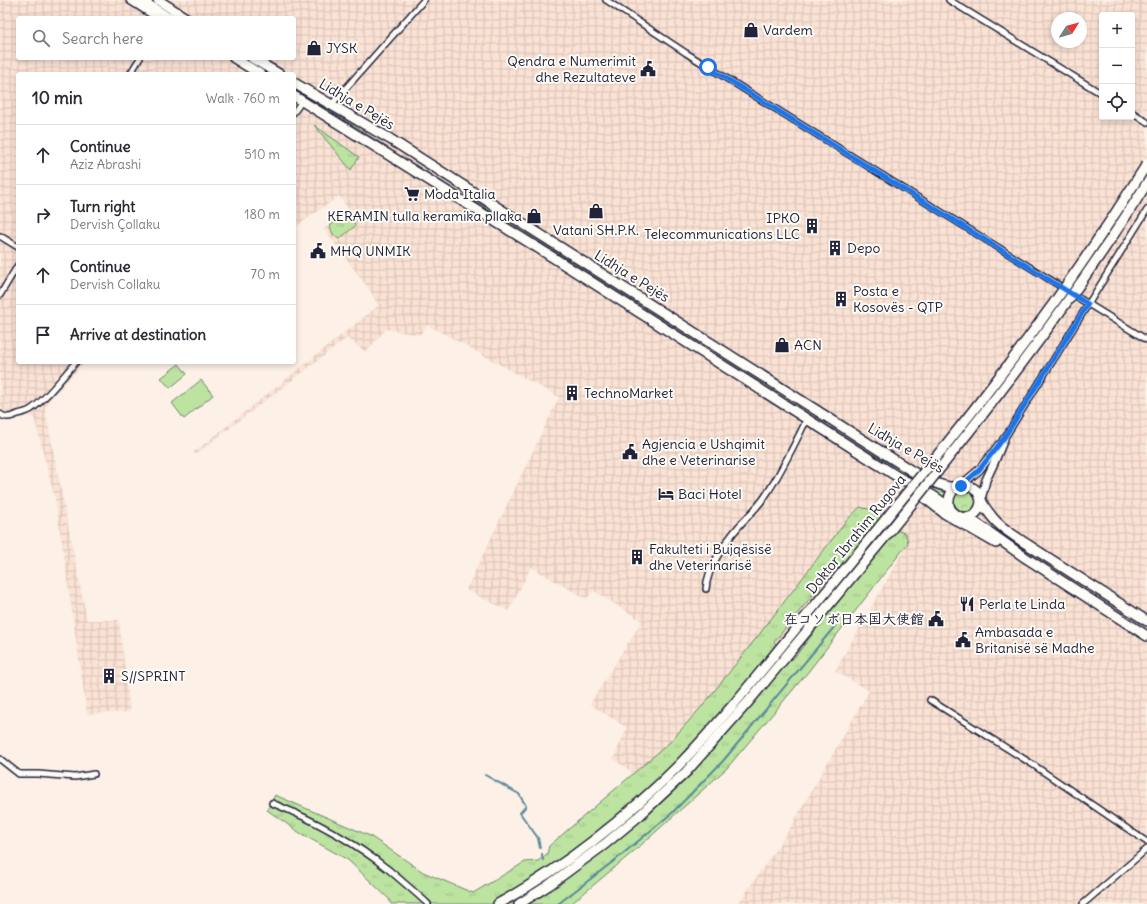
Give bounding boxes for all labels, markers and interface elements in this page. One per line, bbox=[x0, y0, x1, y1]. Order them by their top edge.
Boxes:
north arrow bbox=[1051, 12, 1087, 48]
map controls bbox=[1099, 12, 1135, 120]
button: + bbox=[1099, 12, 1135, 48]
search box bbox=[16, 16, 296, 60]
shop icon: Vardem bbox=[742, 21, 760, 39]
place label: Vardem bbox=[763, 21, 813, 39]
icon: search bbox=[30, 27, 52, 49]
text: Search here bbox=[62, 29, 143, 48]
shop icon: JYSK bbox=[305, 39, 323, 57]
place label: JYSK bbox=[326, 39, 358, 57]
button: − bbox=[1099, 48, 1135, 84]
place label: Qendra e Numerimit dhe Rezultateve bbox=[507, 52, 636, 86]
route start bbox=[699, 58, 717, 76]
public building icon: Qendra e Numerimit dhe Rezultateve bbox=[639, 60, 657, 78]
street label: Lidhja e Pejës bbox=[316, 74, 398, 134]
button: locate bbox=[1099, 84, 1135, 120]
text: 10 min bbox=[32, 87, 83, 109]
text: Walk · 760 m bbox=[206, 90, 280, 107]
text: Continue bbox=[70, 137, 131, 156]
icon: ahead bbox=[32, 144, 54, 166]
text: 510 m bbox=[244, 146, 280, 163]
text: Aziz Abrashi bbox=[70, 156, 141, 173]
supermarket icon: Moda Italia bbox=[403, 185, 421, 203]
place label: Moda Italia bbox=[424, 185, 495, 203]
text: Turn right bbox=[70, 197, 135, 216]
shop icon: Vatani SH.P.K. bbox=[587, 202, 605, 220]
icon: right bbox=[32, 204, 54, 226]
text: 180 m bbox=[244, 206, 280, 223]
place label: KERAMIN tulla keramika pllaka bbox=[327, 207, 522, 225]
shop icon: KERAMIN tulla keramika pllaka bbox=[525, 207, 543, 225]
place label: IPKO Telecommunications LLC bbox=[644, 209, 800, 243]
text: Dervish Çollaku bbox=[70, 216, 160, 233]
building icon: IPKO Telecommunications LLC bbox=[803, 217, 821, 235]
place label: Vatani SH.P.K. bbox=[553, 221, 639, 239]
building icon: Depo bbox=[826, 239, 844, 257]
place label: Depo bbox=[847, 239, 880, 257]
public building icon: MHQ UNMIK bbox=[309, 242, 327, 260]
place label: MHQ UNMIK bbox=[330, 242, 411, 260]
street label: Lidhja e Pejës bbox=[591, 246, 673, 306]
text: Continue bbox=[70, 257, 131, 276]
icon: ahead bbox=[32, 264, 54, 286]
text: 70 m bbox=[251, 266, 280, 283]
text: Dervish Collaku bbox=[70, 276, 160, 293]
place label: Posta e Kosovës - QTP bbox=[853, 282, 943, 316]
building icon: Posta e Kosovës - QTP bbox=[832, 290, 850, 308]
icon: arrive bbox=[32, 324, 54, 346]
text: Arrive at destination bbox=[70, 325, 206, 344]
shop icon: ACN bbox=[773, 336, 791, 354]
place label: ACN bbox=[794, 336, 822, 354]
building icon: TechnoMarket bbox=[563, 384, 581, 402]
place label: TechnoMarket bbox=[584, 384, 673, 402]
street label: Lidhja e Pejës bbox=[865, 419, 947, 477]
place label: Agjencia e Ushqimit dhe e Veterinarise bbox=[642, 435, 765, 469]
public building icon: Agjencia e Ushqimit dhe e Veterinarise bbox=[621, 443, 639, 461]
street label: Doktor Ibrahim Rugova bbox=[802, 471, 910, 597]
route end bbox=[952, 477, 970, 495]
hotel icon: Baci Hotel bbox=[657, 485, 675, 503]
place label: Baci Hotel bbox=[678, 485, 742, 503]
place label: Fakulteti i Bujqësisë dhe Veterinarisë bbox=[649, 540, 772, 574]
building icon: Fakulteti i Bujqësisë dhe Veterinarisë bbox=[628, 548, 646, 566]
restaurant icon: Perla te Linda bbox=[958, 595, 976, 613]
place label: Perla te Linda bbox=[979, 595, 1065, 613]
place label: 在コソボ日本国大使館 bbox=[784, 610, 924, 628]
public building icon: 在コソボ日本国大使館 bbox=[927, 610, 945, 628]
place label: Ambasada e Britanisë së Madhe bbox=[975, 623, 1095, 657]
public building icon: Ambasada e Britanisë së Madhe bbox=[954, 631, 972, 649]
building icon: S//SPRINT bbox=[100, 667, 118, 685]
place label: S//SPRINT bbox=[121, 667, 186, 685]

